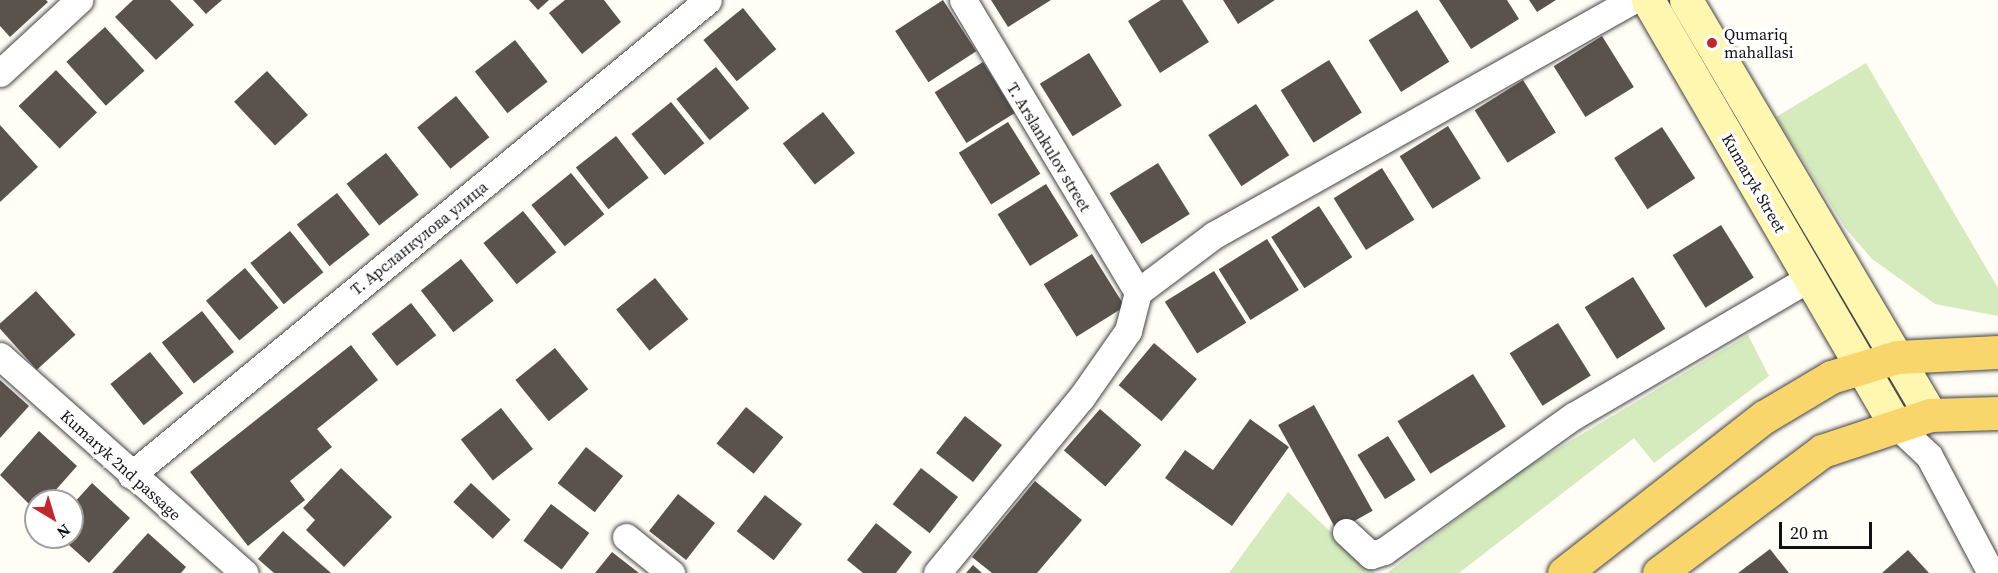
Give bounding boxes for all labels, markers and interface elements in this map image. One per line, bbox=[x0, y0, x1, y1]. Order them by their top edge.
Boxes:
place label: Qumariq mahallasi bbox=[1724, 24, 1794, 62]
marker: Qumariq mahallasi bbox=[1705, 36, 1719, 50]
street label: T. Arslankulov street bbox=[1003, 79, 1095, 215]
street label: Kumaryk Street bbox=[1718, 130, 1790, 236]
street label: Т. Арсланкулова улица bbox=[347, 177, 491, 299]
street label: Kumaryk 2nd passage bbox=[57, 406, 185, 524]
north arrow bbox=[24, 489, 84, 549]
scale bar bbox=[1782, 510, 1875, 548]
text: N bbox=[52, 519, 75, 544]
text: 20 m bbox=[1790, 520, 1828, 545]

